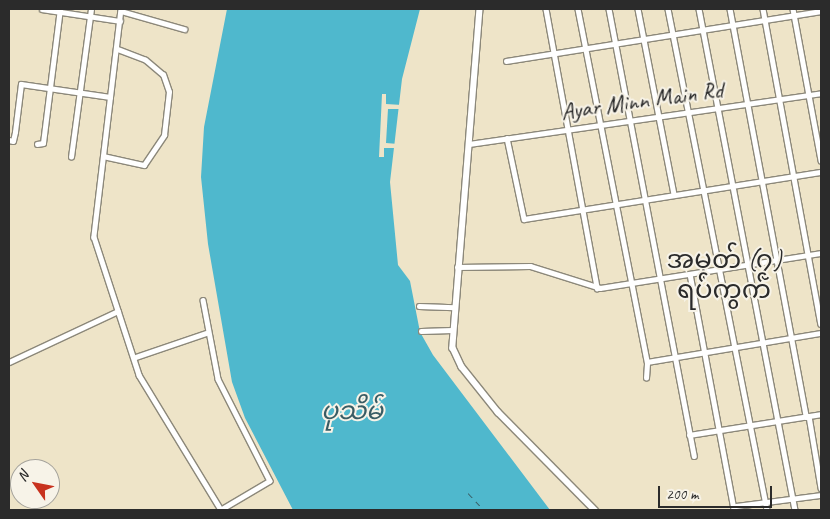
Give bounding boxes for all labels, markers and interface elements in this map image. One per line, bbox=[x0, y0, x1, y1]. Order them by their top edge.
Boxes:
street label: Ayar Minn Main Rd bbox=[558, 75, 726, 127]
district label: အမှတ် (၇) ရပ်ကွက် bbox=[667, 244, 781, 306]
water label: ပုသိမ် bbox=[321, 396, 383, 426]
north arrow bbox=[10, 459, 60, 509]
text: N bbox=[13, 468, 32, 484]
scale bar bbox=[660, 476, 774, 508]
text: 200 m bbox=[666, 485, 698, 504]

